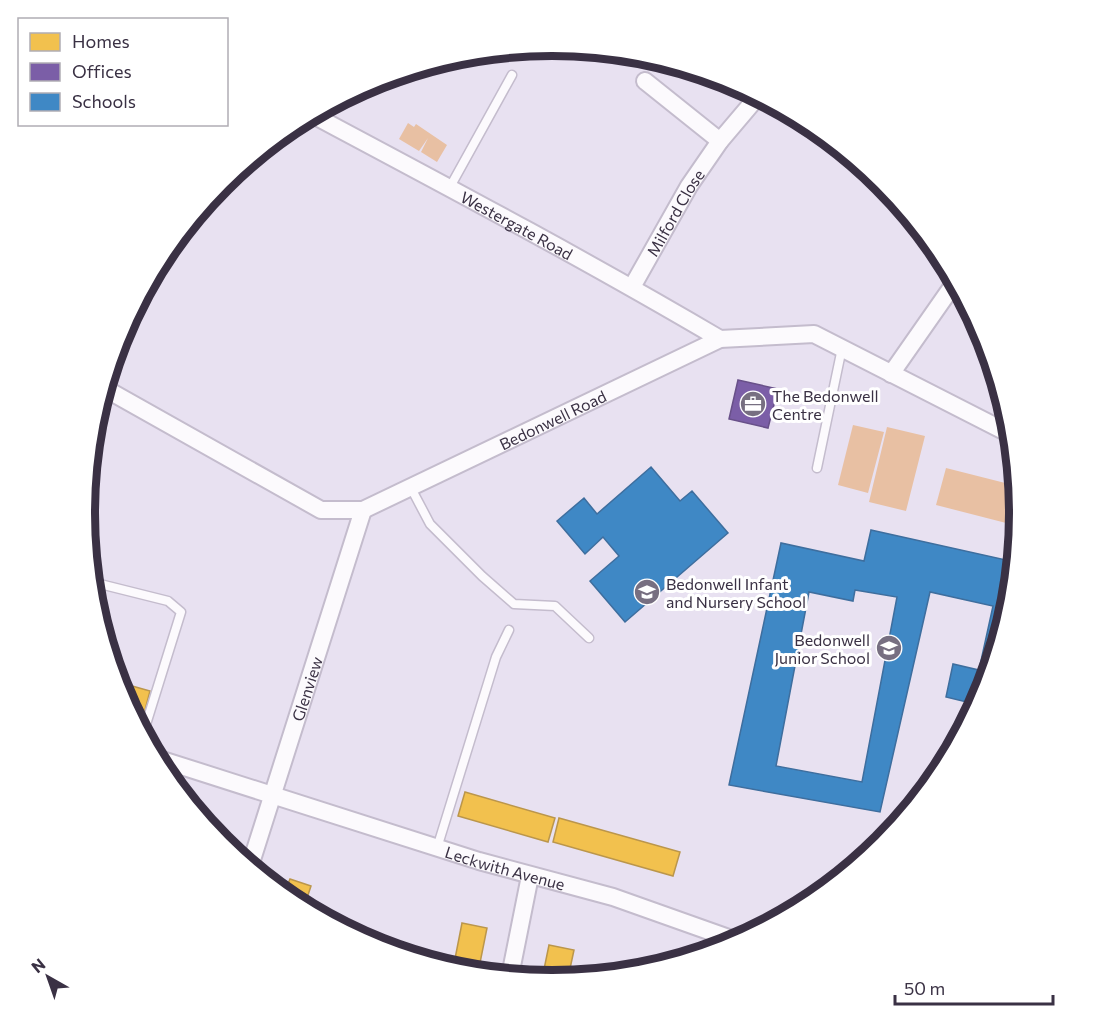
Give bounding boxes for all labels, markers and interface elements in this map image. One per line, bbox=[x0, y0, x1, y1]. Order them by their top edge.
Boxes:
legend bbox=[18, 18, 228, 126]
text: Homes bbox=[72, 30, 130, 52]
text: Offices bbox=[72, 60, 132, 82]
text: Schools bbox=[72, 90, 136, 112]
street label: Milford Close bbox=[642, 165, 708, 259]
street label: Westergate Road bbox=[458, 187, 576, 263]
street label: Bedonwell Road bbox=[496, 386, 609, 453]
place label: The Bedonwell Centre bbox=[772, 386, 879, 423]
office icon: The Bedonwell Centre bbox=[738, 389, 768, 419]
place label: Bedonwell Infant and Nursery School bbox=[666, 574, 806, 611]
school or university icon: Bedonwell Infant and Nursery School bbox=[632, 577, 662, 607]
place label: Bedonwell Junior School bbox=[774, 630, 870, 667]
school or university icon: Bedonwell Junior School bbox=[874, 633, 904, 663]
street label: Glenview bbox=[287, 654, 325, 723]
street label: Leckwith Avenue bbox=[443, 841, 567, 893]
north arrow bbox=[18, 947, 78, 1007]
text: N bbox=[27, 954, 49, 976]
scale bar bbox=[895, 968, 1052, 1006]
text: 50 m bbox=[904, 977, 945, 999]

